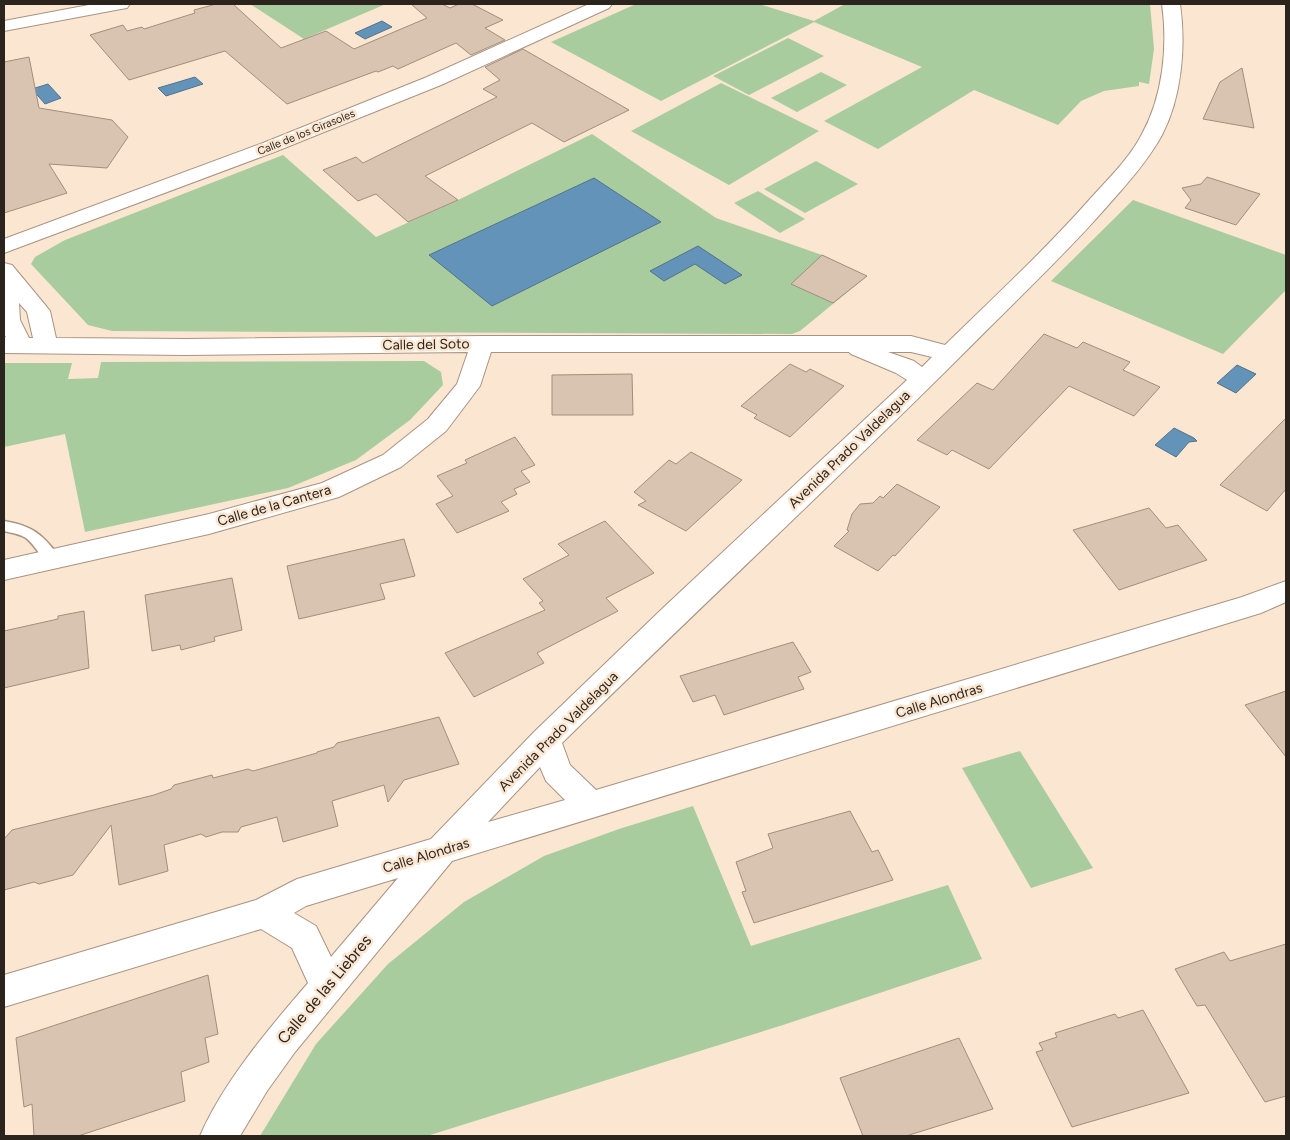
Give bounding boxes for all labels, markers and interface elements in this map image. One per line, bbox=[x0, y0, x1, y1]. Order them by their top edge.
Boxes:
street label: Calle de los Girasoles bbox=[255, 107, 357, 158]
street label: Calle del Soto bbox=[382, 335, 470, 354]
street label: Avenida Prado Valdelagua bbox=[785, 387, 914, 512]
street label: Calle de la Cantera bbox=[215, 481, 333, 530]
street label: Avenida Prado Valdelagua bbox=[495, 668, 622, 795]
street label: Calle Alondras bbox=[894, 679, 984, 722]
street label: Calle Alondras bbox=[381, 834, 471, 877]
street label: Calle de las Liebres bbox=[273, 931, 375, 1048]

